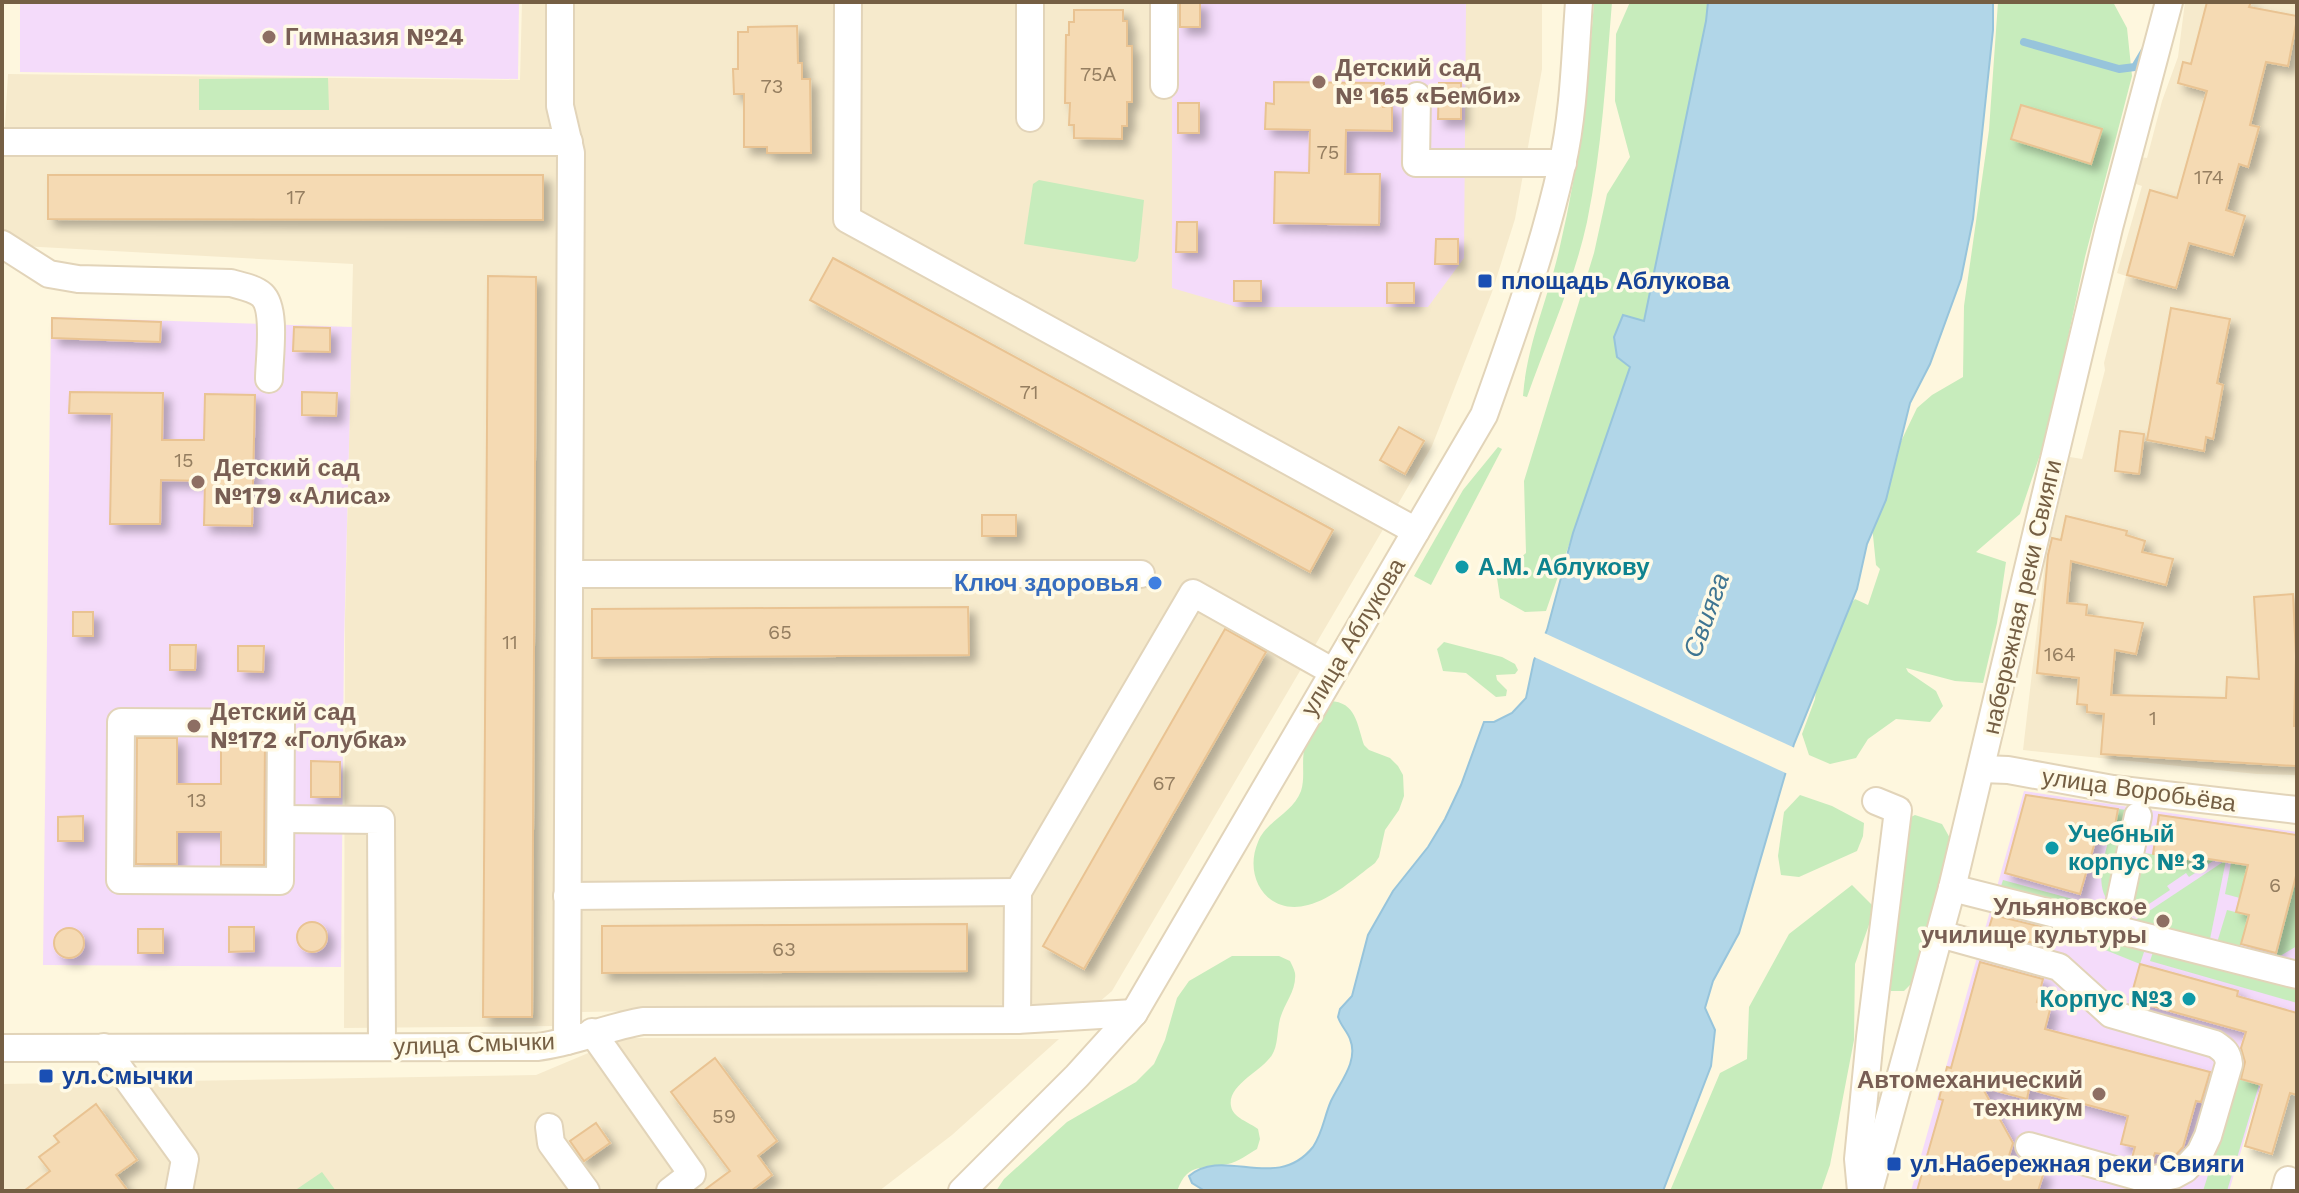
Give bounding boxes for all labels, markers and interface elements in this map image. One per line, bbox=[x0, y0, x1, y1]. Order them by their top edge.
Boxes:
place label: Гимназия №24 bbox=[285, 23, 464, 51]
marker: Гимназия №24 bbox=[260, 28, 278, 46]
place label: Детский сад № 165 «Бемби» bbox=[1335, 54, 1521, 110]
house number: 75А bbox=[1080, 62, 1117, 86]
marker: Детский сад № 165 «Бемби» bbox=[1310, 73, 1328, 91]
house number: 73 bbox=[761, 74, 783, 98]
house number: 75 bbox=[1317, 140, 1339, 164]
house number: 174 bbox=[2194, 165, 2224, 189]
house number: 17 bbox=[286, 185, 306, 209]
place label: площадь Аблукова bbox=[1501, 267, 1730, 295]
marker: площадь Аблукова bbox=[1476, 272, 1494, 290]
house number: 71 bbox=[1019, 380, 1039, 404]
house number: 15 bbox=[174, 448, 194, 472]
place label: Детский сад №179 «Алиса» bbox=[214, 454, 391, 510]
street label: набережная реки Свияги bbox=[1977, 457, 2067, 737]
marker: Детский сад №179 «Алиса» bbox=[189, 473, 207, 491]
street label: улица Аблукова bbox=[1295, 553, 1411, 721]
place label: А.М. Аблукову bbox=[1478, 553, 1650, 581]
marker: А.М. Аблукову bbox=[1453, 558, 1471, 576]
place label: Ключ здоровья bbox=[954, 569, 1139, 597]
water label: Свияга bbox=[1677, 569, 1735, 661]
marker: Ключ здоровья bbox=[1146, 574, 1164, 592]
house number: 65 bbox=[768, 620, 792, 644]
house number: 11 bbox=[502, 630, 518, 654]
house number: 164 bbox=[2044, 642, 2076, 666]
place label: Детский сад №172 «Голубка» bbox=[210, 698, 407, 754]
house number: 1 bbox=[2149, 706, 2157, 730]
marker: Детский сад №172 «Голубка» bbox=[185, 717, 203, 735]
street label: улица Воробьёва bbox=[2040, 763, 2238, 818]
house number: 67 bbox=[1152, 771, 1176, 795]
house number: 13 bbox=[187, 788, 207, 812]
place label: Учебный корпус № 3 bbox=[2068, 820, 2206, 876]
marker: Учебный корпус № 3 bbox=[2043, 839, 2061, 857]
house number: 6 bbox=[2269, 873, 2281, 897]
place label: Ульяновское училище культуры bbox=[1921, 893, 2147, 949]
marker: Ульяновское училище культуры bbox=[2154, 912, 2172, 930]
house number: 63 bbox=[772, 937, 796, 961]
place label: Корпус №3 bbox=[2039, 985, 2173, 1013]
marker: Корпус №3 bbox=[2180, 990, 2198, 1008]
street label: улица Смычки bbox=[393, 1027, 555, 1061]
place label: ул.Смычки bbox=[62, 1062, 194, 1090]
place label: Автомеханический техникум bbox=[1857, 1066, 2083, 1122]
marker: ул.Смычки bbox=[37, 1067, 55, 1085]
marker: Автомеханический техникум bbox=[2090, 1085, 2108, 1103]
house number: 59 bbox=[712, 1104, 736, 1128]
place label: ул.Набережная реки Свияги bbox=[1910, 1150, 2245, 1178]
marker: ул.Набережная реки Свияги bbox=[1885, 1155, 1903, 1173]

